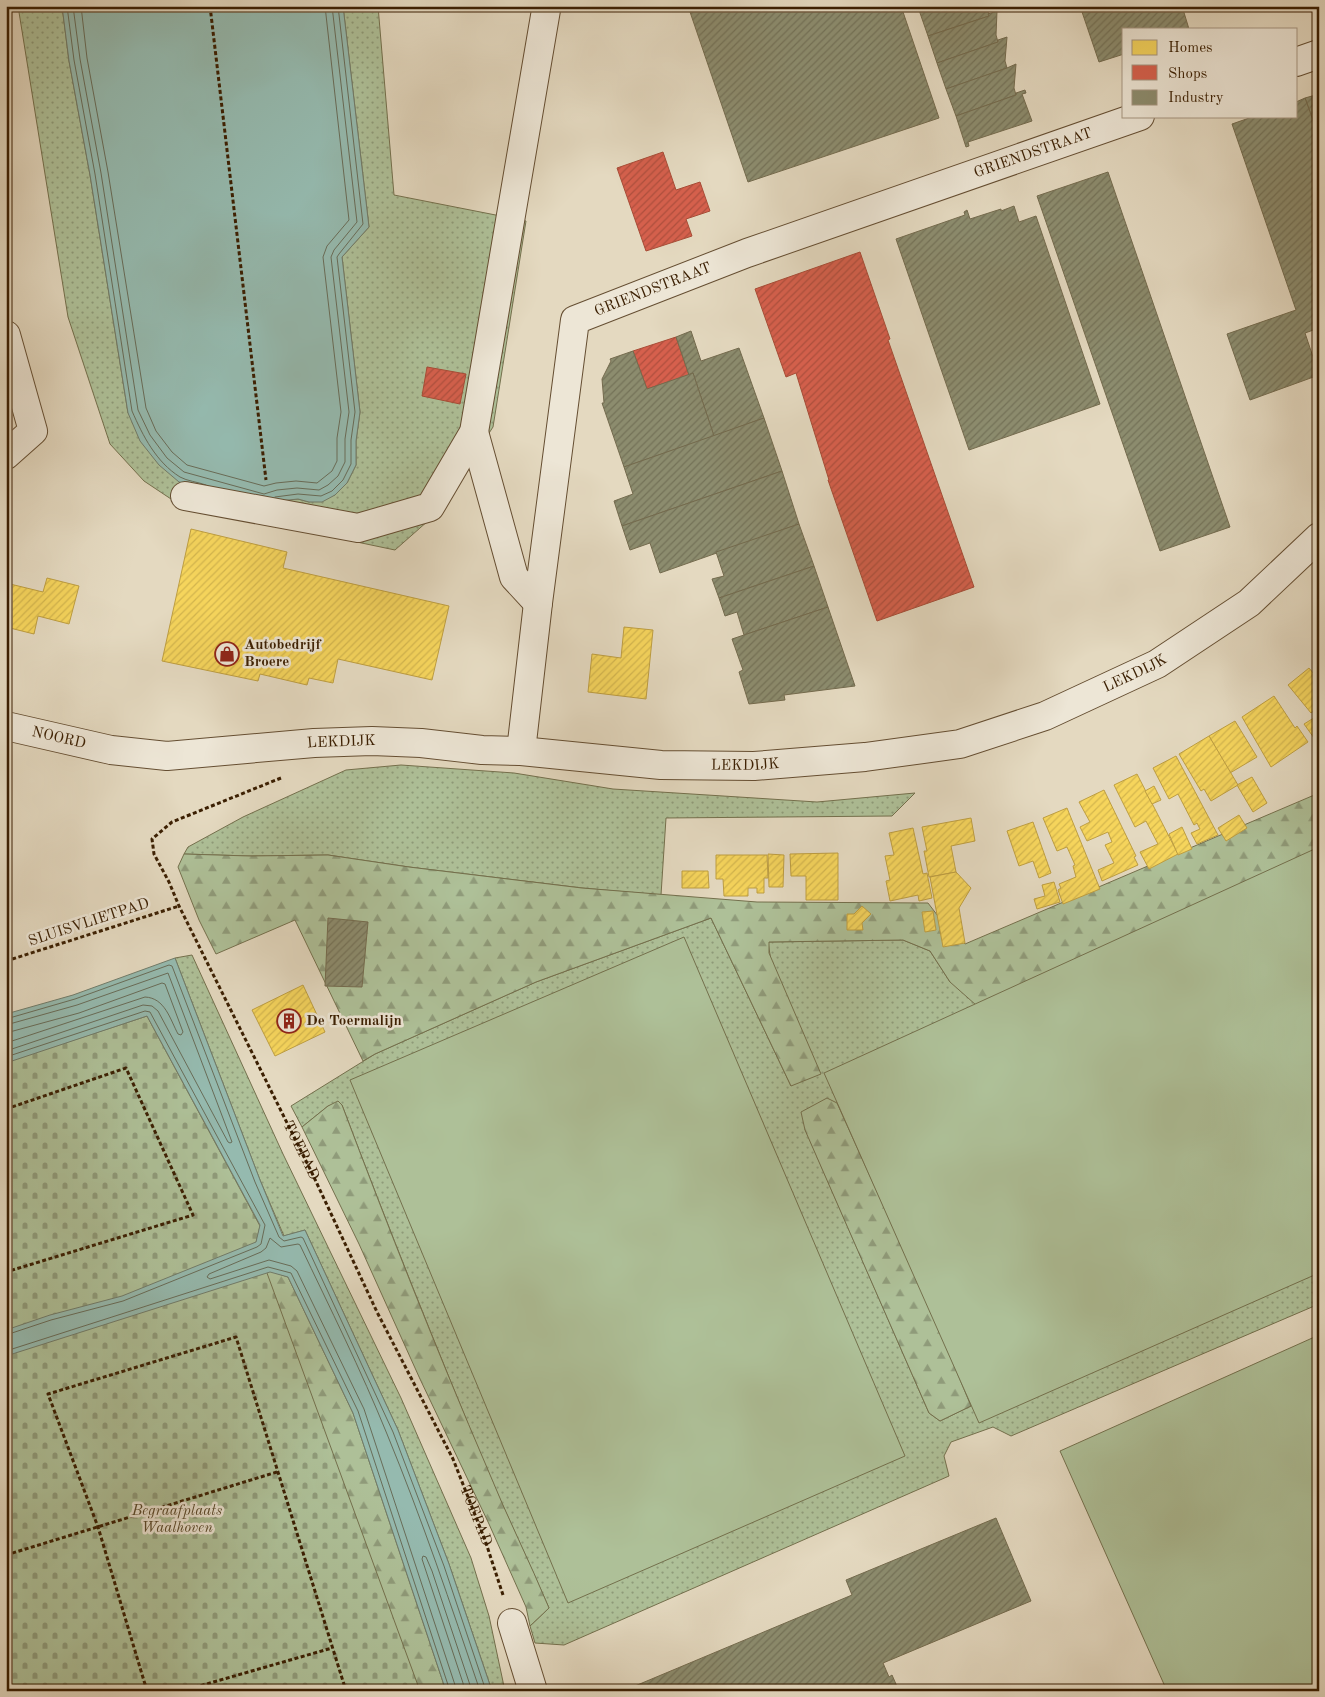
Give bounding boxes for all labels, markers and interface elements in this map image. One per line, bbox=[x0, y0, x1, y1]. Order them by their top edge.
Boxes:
legend bbox=[1122, 28, 1298, 118]
text: Homes bbox=[1168, 41, 1213, 56]
text: Shops bbox=[1168, 67, 1207, 82]
text: Industry bbox=[1168, 91, 1224, 106]
street label: GRIENDSTRAAT bbox=[972, 126, 1094, 181]
street label: GRIENDSTRAAT bbox=[592, 260, 714, 319]
place label: Autobedrijf Broere bbox=[244, 638, 322, 670]
shop icon: Autobedrijf Broere bbox=[214, 641, 240, 667]
street label: LEKDIJK bbox=[1101, 652, 1170, 695]
street label: NOORD bbox=[30, 725, 87, 751]
street label: LEKDIJK bbox=[306, 733, 376, 751]
street label: LEKDIJK bbox=[711, 756, 780, 774]
street label: SLUISVLIETPAD bbox=[27, 896, 151, 950]
building icon: De Toermalijn bbox=[276, 1008, 302, 1034]
place label: De Toermalijn bbox=[306, 1014, 402, 1029]
street label: TOEPAD bbox=[280, 1119, 322, 1182]
street label: TOEPAD bbox=[457, 1483, 494, 1548]
park label: Begraafplaats Waalhoven bbox=[131, 1504, 222, 1536]

